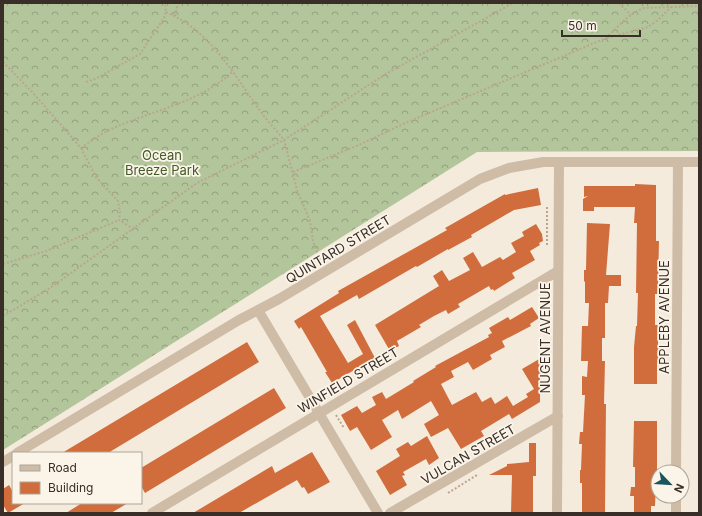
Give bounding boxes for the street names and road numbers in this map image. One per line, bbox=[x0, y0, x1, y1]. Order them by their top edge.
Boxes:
street label: QUINTARD STREET bbox=[283, 211, 393, 287]
street label: APPLEBY AVENUE bbox=[656, 260, 672, 374]
street label: NUGENT AVENUE bbox=[537, 283, 553, 393]
street label: WINFIELD STREET bbox=[295, 344, 401, 416]
street label: VULCAN STREET bbox=[418, 420, 518, 488]

